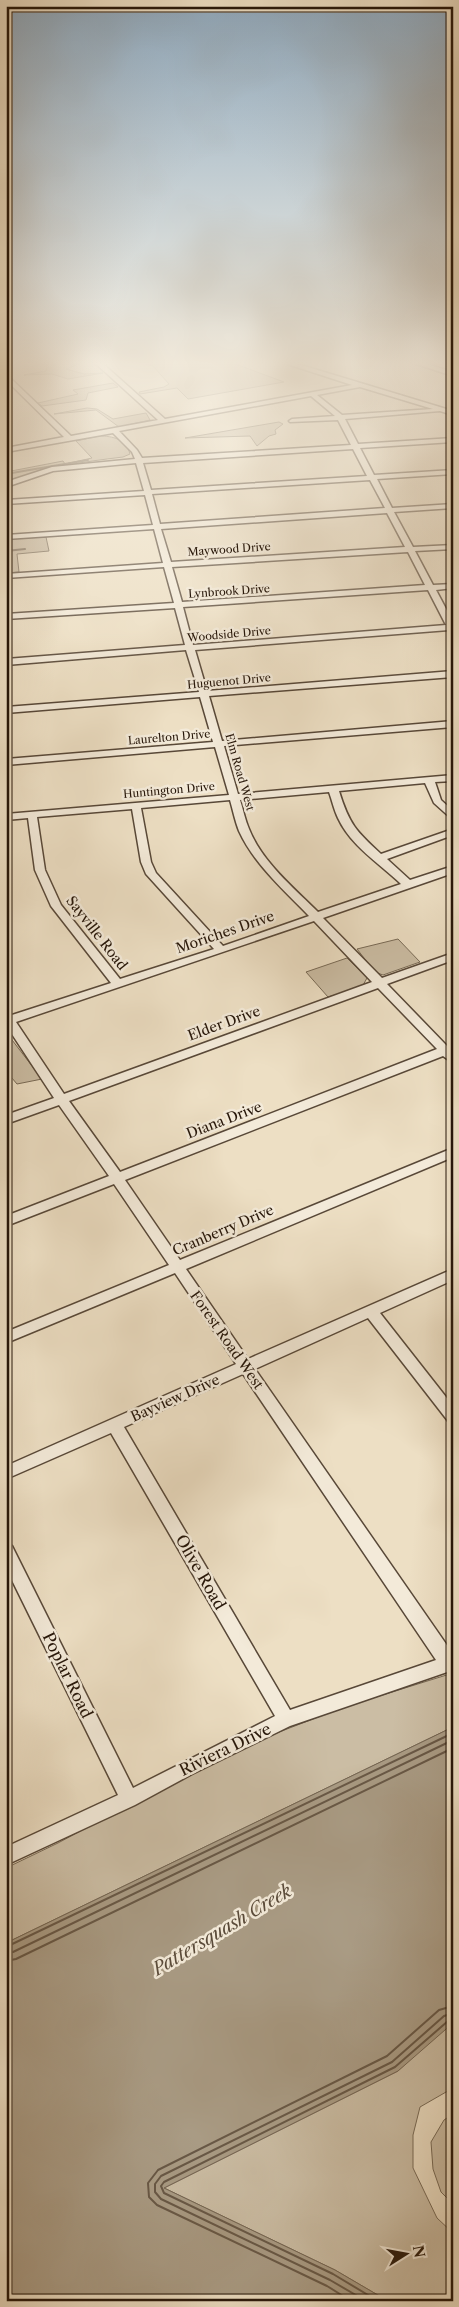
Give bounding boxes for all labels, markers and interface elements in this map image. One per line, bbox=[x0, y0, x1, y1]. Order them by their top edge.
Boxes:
street label: Maywood Drive bbox=[187, 539, 271, 559]
street label: Lynbrook Drive bbox=[188, 581, 270, 601]
street label: Woodside Drive bbox=[186, 623, 271, 645]
street label: Huguenot Drive bbox=[187, 670, 271, 692]
street label: Laurelton Drive bbox=[127, 726, 211, 748]
street label: Elm Road West bbox=[222, 732, 258, 812]
street label: Huntington Drive bbox=[123, 779, 215, 801]
street label: Sayville Road bbox=[62, 892, 132, 974]
street label: Moriches Drive bbox=[174, 907, 277, 957]
street label: Elder Drive bbox=[185, 1002, 263, 1044]
street label: Diana Drive bbox=[184, 1097, 264, 1143]
street label: Cranberry Drive bbox=[170, 1200, 277, 1259]
street label: Forest Road West bbox=[186, 1287, 268, 1393]
street label: Bayview Drive bbox=[128, 1370, 222, 1426]
street label: Olive Road bbox=[171, 1531, 231, 1613]
street label: Poplar Road bbox=[39, 1629, 98, 1722]
street label: Riviera Drive bbox=[176, 1718, 274, 1780]
water label: Pattersquash Creek bbox=[147, 1879, 296, 1981]
north arrow bbox=[382, 2230, 432, 2280]
text: N bbox=[409, 2244, 429, 2259]

